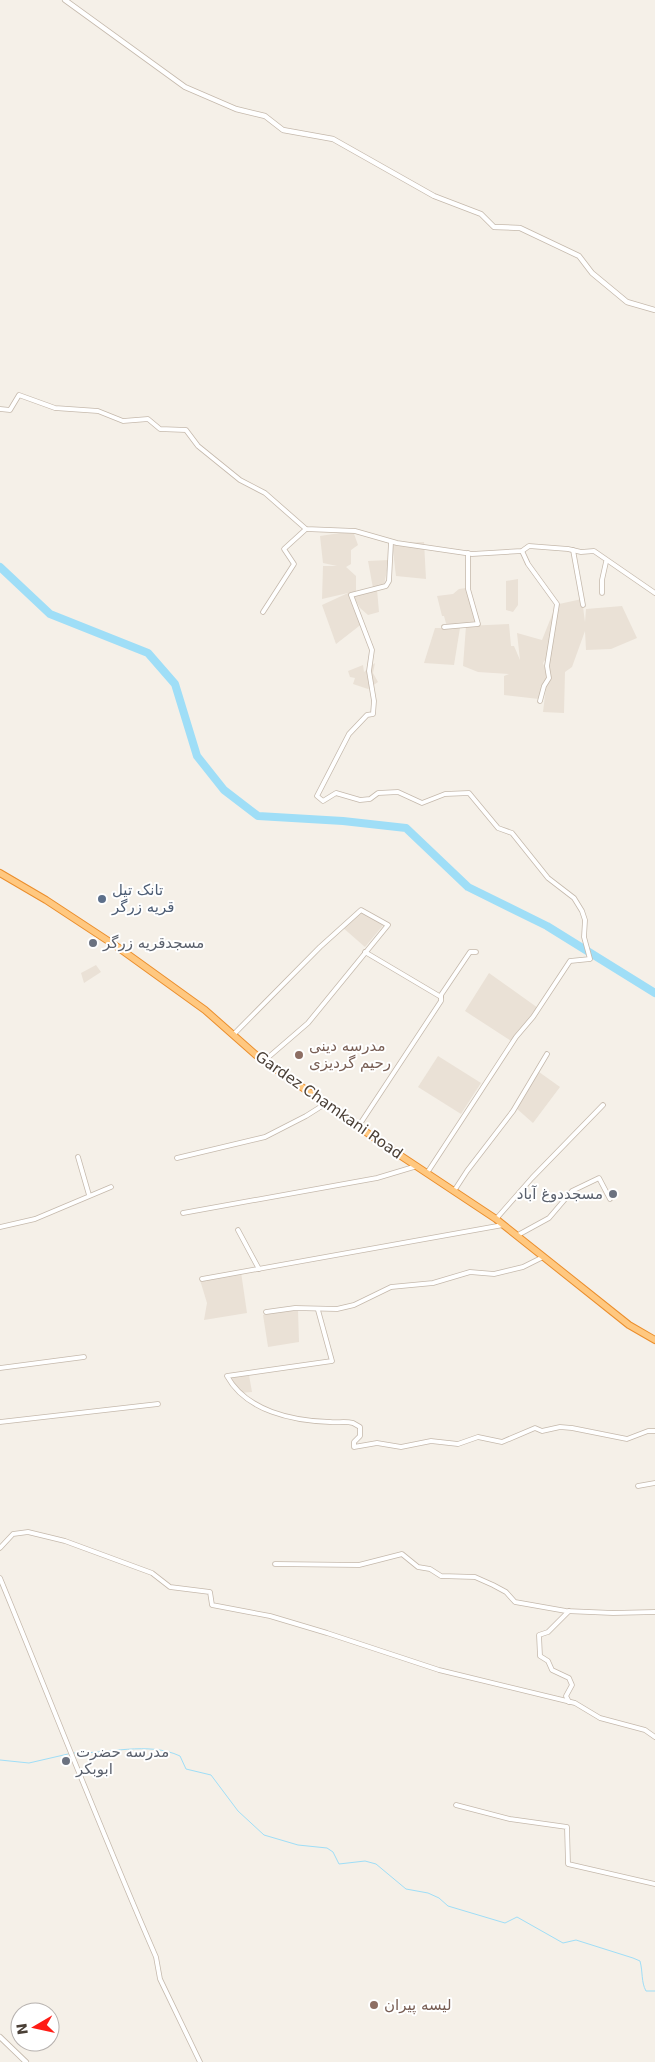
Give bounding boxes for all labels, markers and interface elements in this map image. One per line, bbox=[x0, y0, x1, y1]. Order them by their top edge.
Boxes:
place label: تانک تیل قریه زرگر bbox=[111, 881, 174, 916]
marker: تانک تیل قریه زرگر bbox=[96, 893, 108, 905]
place label: مسجدقریه زرگر bbox=[102, 934, 204, 952]
marker: مسجدقریه زرگر bbox=[87, 937, 99, 949]
place label: مدرسه دینی رحیم گردیزی bbox=[309, 1037, 391, 1072]
street label: Gardez Chamkani Road bbox=[252, 1047, 406, 1163]
marker: مدرسه دینی رحیم گردیزی bbox=[293, 1049, 305, 1061]
place label: مسجددوغ آباد bbox=[517, 1185, 603, 1203]
marker: مسجددوغ آباد bbox=[607, 1188, 619, 1200]
place label: مدرسه حضرت ابوبکر bbox=[75, 1743, 169, 1778]
marker: مدرسه حضرت ابوبکر bbox=[60, 1755, 72, 1767]
place label: لیسه پیران bbox=[384, 1996, 451, 2015]
marker: لیسه پیران bbox=[368, 1999, 380, 2011]
north arrow bbox=[10, 2002, 60, 2052]
text: N bbox=[13, 2022, 31, 2036]

